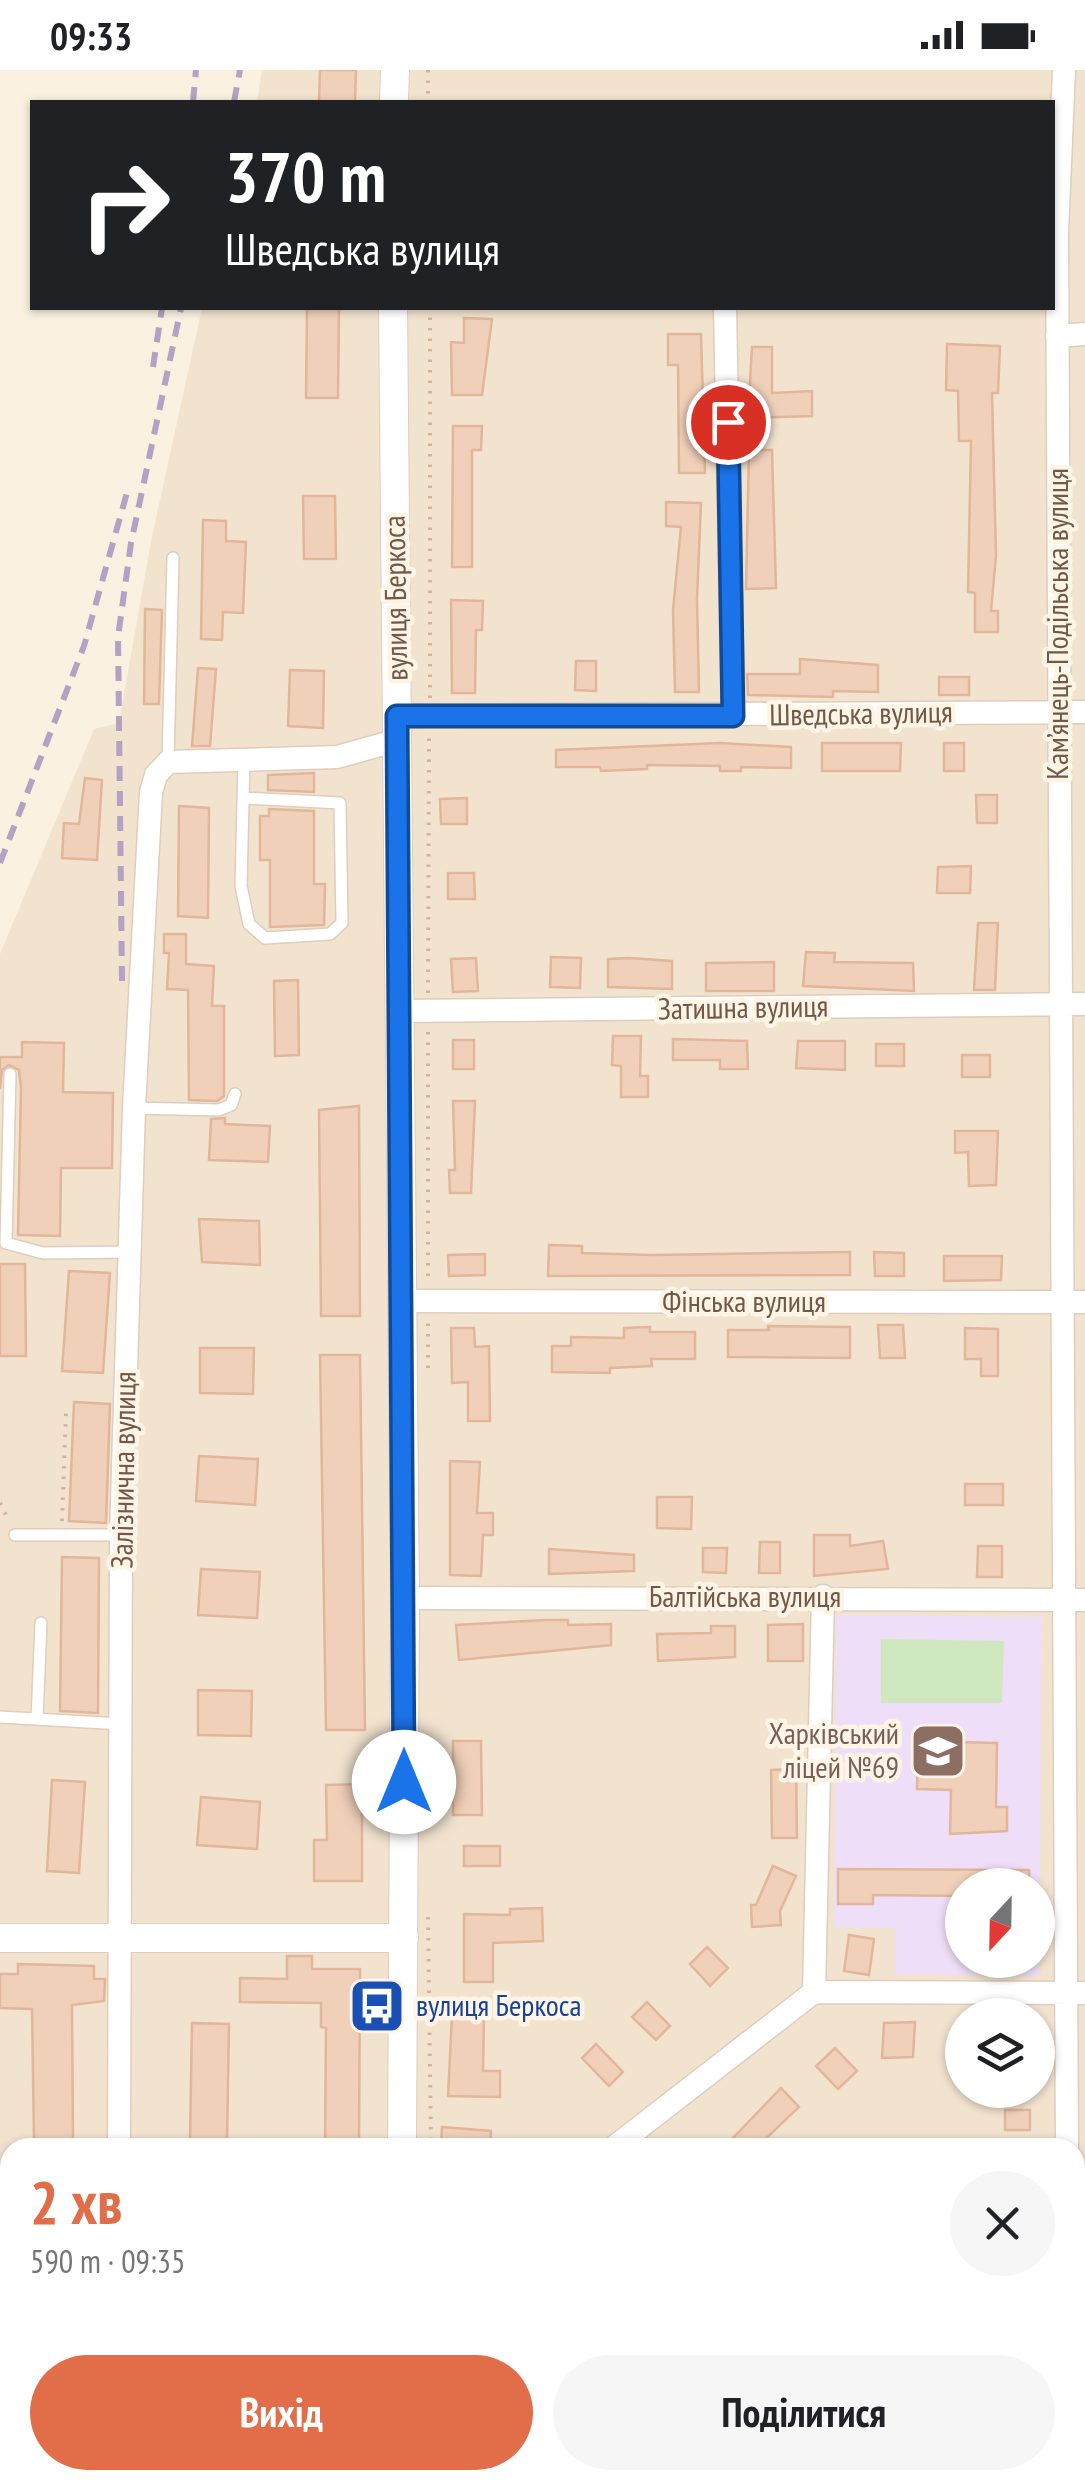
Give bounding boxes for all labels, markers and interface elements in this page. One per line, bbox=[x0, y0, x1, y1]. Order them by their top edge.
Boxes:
text: 09:33 bbox=[50, 11, 132, 60]
text: 370 m bbox=[225, 131, 386, 221]
icon: right bbox=[60, 140, 190, 270]
text: Шведська вулиця bbox=[225, 219, 500, 277]
pin bbox=[686, 380, 771, 465]
icon: arrive bbox=[701, 395, 756, 450]
street label: Кам’янець-Подільська вулиця bbox=[1037, 468, 1076, 780]
street label: вулиця Беркоса bbox=[374, 515, 415, 681]
street label: Шведська вулиця bbox=[769, 691, 953, 734]
street label: Затишна вулиця bbox=[658, 986, 828, 1027]
street label: Фінська вулиця bbox=[662, 1281, 826, 1320]
street label: Залізнична вулиця bbox=[101, 1371, 144, 1569]
street label: Балтійська вулиця bbox=[649, 1576, 841, 1615]
place label: Харківський ліцей №69 bbox=[769, 1713, 899, 1786]
school or university icon: Харківський ліцей №69 bbox=[908, 1721, 968, 1781]
position arrow bbox=[352, 1730, 456, 1834]
north arrow bbox=[945, 1868, 1055, 1978]
map controls bbox=[945, 1868, 1055, 2108]
bus stop icon: вулиця Беркоса bbox=[347, 1976, 407, 2036]
place label: вулиця Беркоса bbox=[416, 1985, 581, 2024]
button: layers bbox=[945, 1998, 1055, 2108]
text: 2 хв bbox=[30, 2163, 122, 2241]
button: close bbox=[950, 2171, 1055, 2276]
text: 590 m · 09:35 bbox=[30, 2240, 185, 2282]
button: Вихід bbox=[30, 2355, 533, 2470]
button: Поділитися bbox=[553, 2355, 1055, 2470]

